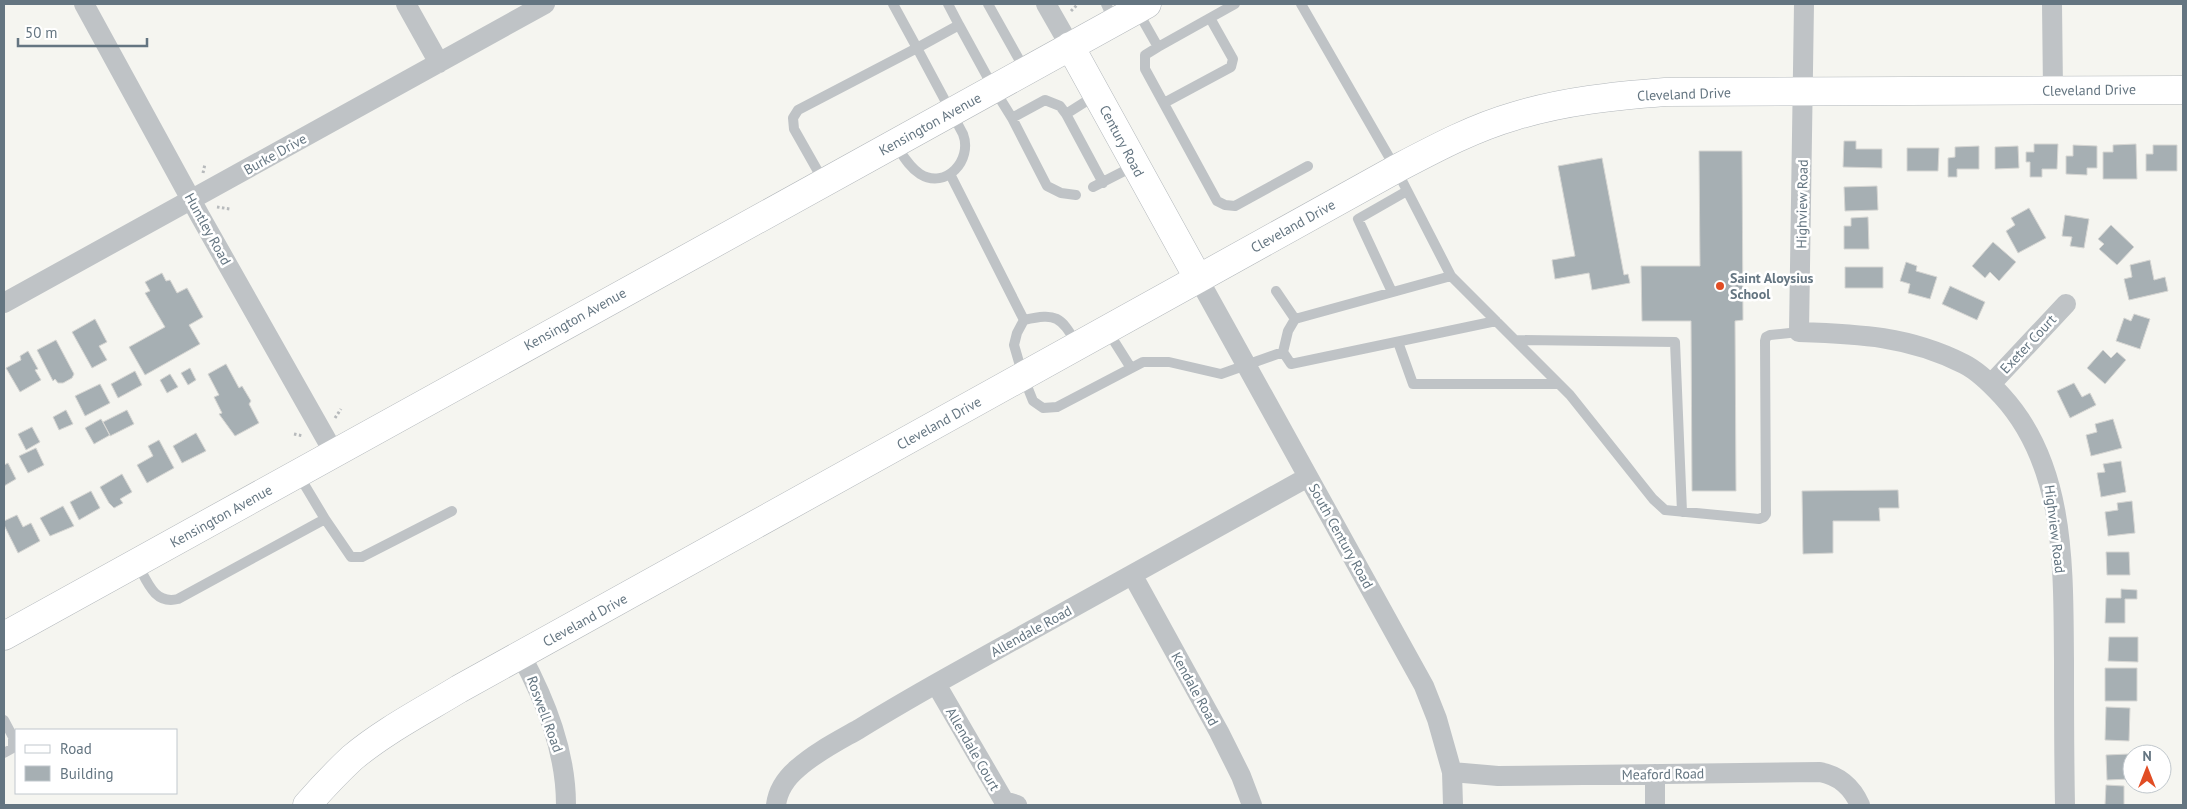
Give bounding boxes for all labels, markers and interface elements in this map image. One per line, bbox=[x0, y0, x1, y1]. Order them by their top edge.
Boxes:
scale bar bbox=[18, 15, 146, 47]
text: 50 m bbox=[25, 23, 58, 42]
street label: Cleveland Drive bbox=[2042, 80, 2136, 100]
street label: Cleveland Drive bbox=[1637, 83, 1731, 105]
street label: Kensington Avenue bbox=[876, 88, 984, 160]
street label: Century Road bbox=[1096, 102, 1148, 180]
street label: Burke Drive bbox=[240, 129, 310, 179]
street label: Highview Road bbox=[1792, 159, 1812, 249]
street label: Huntley Road bbox=[181, 190, 235, 268]
street label: Cleveland Drive bbox=[1248, 195, 1338, 257]
place label: Saint Aloysius School bbox=[1730, 269, 1813, 303]
marker: Saint Aloysius School bbox=[1714, 280, 1726, 292]
street label: Kensington Avenue bbox=[521, 283, 629, 355]
street label: Exeter Court bbox=[1996, 311, 2060, 377]
street label: Cleveland Drive bbox=[894, 392, 984, 454]
street label: Kensington Avenue bbox=[167, 480, 275, 552]
street label: South Century Road bbox=[1305, 480, 1377, 592]
street label: Highview Road bbox=[2041, 484, 2069, 574]
street label: Cleveland Drive bbox=[540, 589, 630, 651]
street label: Allendale Road bbox=[987, 601, 1075, 661]
street label: Kendale Road bbox=[1167, 649, 1223, 729]
street label: Roswell Road bbox=[523, 673, 567, 755]
street label: Allendale Court bbox=[942, 704, 1004, 794]
legend bbox=[15, 729, 178, 794]
text: Road bbox=[60, 739, 92, 758]
north arrow bbox=[2122, 744, 2172, 794]
text: N bbox=[2142, 747, 2152, 765]
text: Building bbox=[60, 764, 114, 783]
street label: Meaford Road bbox=[1622, 764, 1704, 784]

